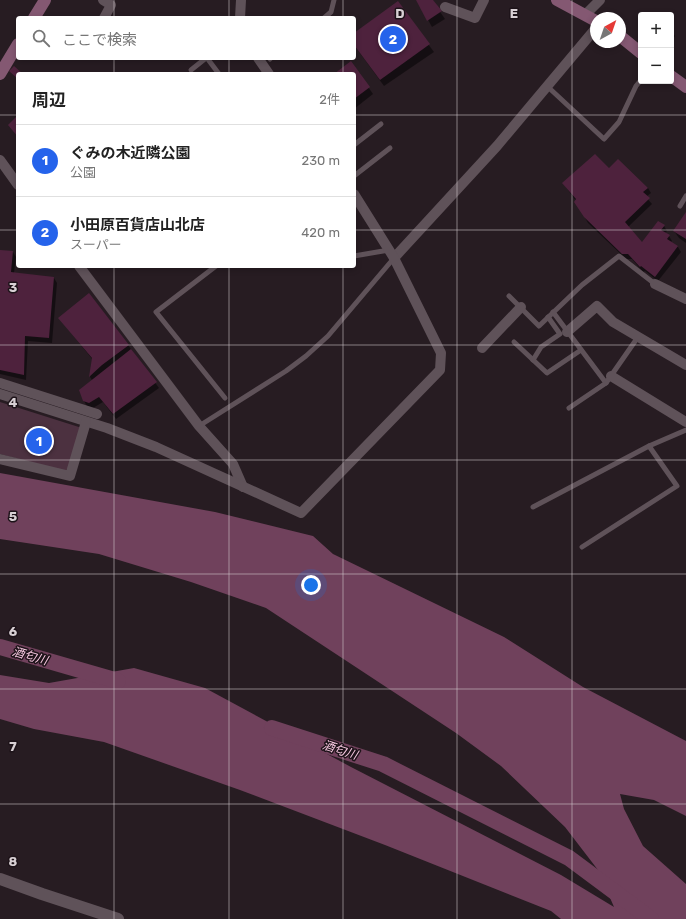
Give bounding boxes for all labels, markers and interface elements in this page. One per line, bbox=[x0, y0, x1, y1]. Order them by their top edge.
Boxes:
text: D bbox=[395, 6, 405, 21]
text: E bbox=[510, 6, 518, 21]
north arrow bbox=[590, 12, 626, 48]
map controls bbox=[638, 12, 674, 84]
button: + bbox=[638, 12, 674, 48]
search box bbox=[16, 16, 356, 60]
pin: 2 bbox=[380, 24, 406, 54]
icon: search bbox=[30, 27, 52, 49]
text: ここで検索 bbox=[62, 31, 137, 49]
button: − bbox=[638, 48, 674, 84]
text: 周辺 bbox=[32, 90, 66, 110]
text: 2件 bbox=[319, 92, 340, 107]
text: ぐみの木近隣公園 bbox=[70, 144, 190, 162]
text: 1 bbox=[42, 153, 48, 168]
text: 230 m bbox=[302, 153, 340, 168]
text: 公園 bbox=[70, 165, 96, 180]
text: 小田原百貨店山北店 bbox=[70, 216, 205, 234]
text: 2 bbox=[41, 225, 49, 240]
text: 420 m bbox=[301, 225, 340, 240]
text: スーパー bbox=[70, 237, 122, 252]
text: 3 bbox=[9, 280, 18, 295]
text: 4 bbox=[9, 395, 18, 410]
pin: 1 bbox=[26, 426, 52, 456]
text: 5 bbox=[9, 509, 17, 524]
your location bbox=[301, 575, 321, 595]
text: 6 bbox=[9, 624, 18, 639]
water label: 酒匂川 bbox=[11, 644, 51, 668]
water label: 酒匂川 bbox=[321, 738, 361, 763]
text: 7 bbox=[9, 739, 17, 754]
text: 8 bbox=[9, 854, 18, 869]

